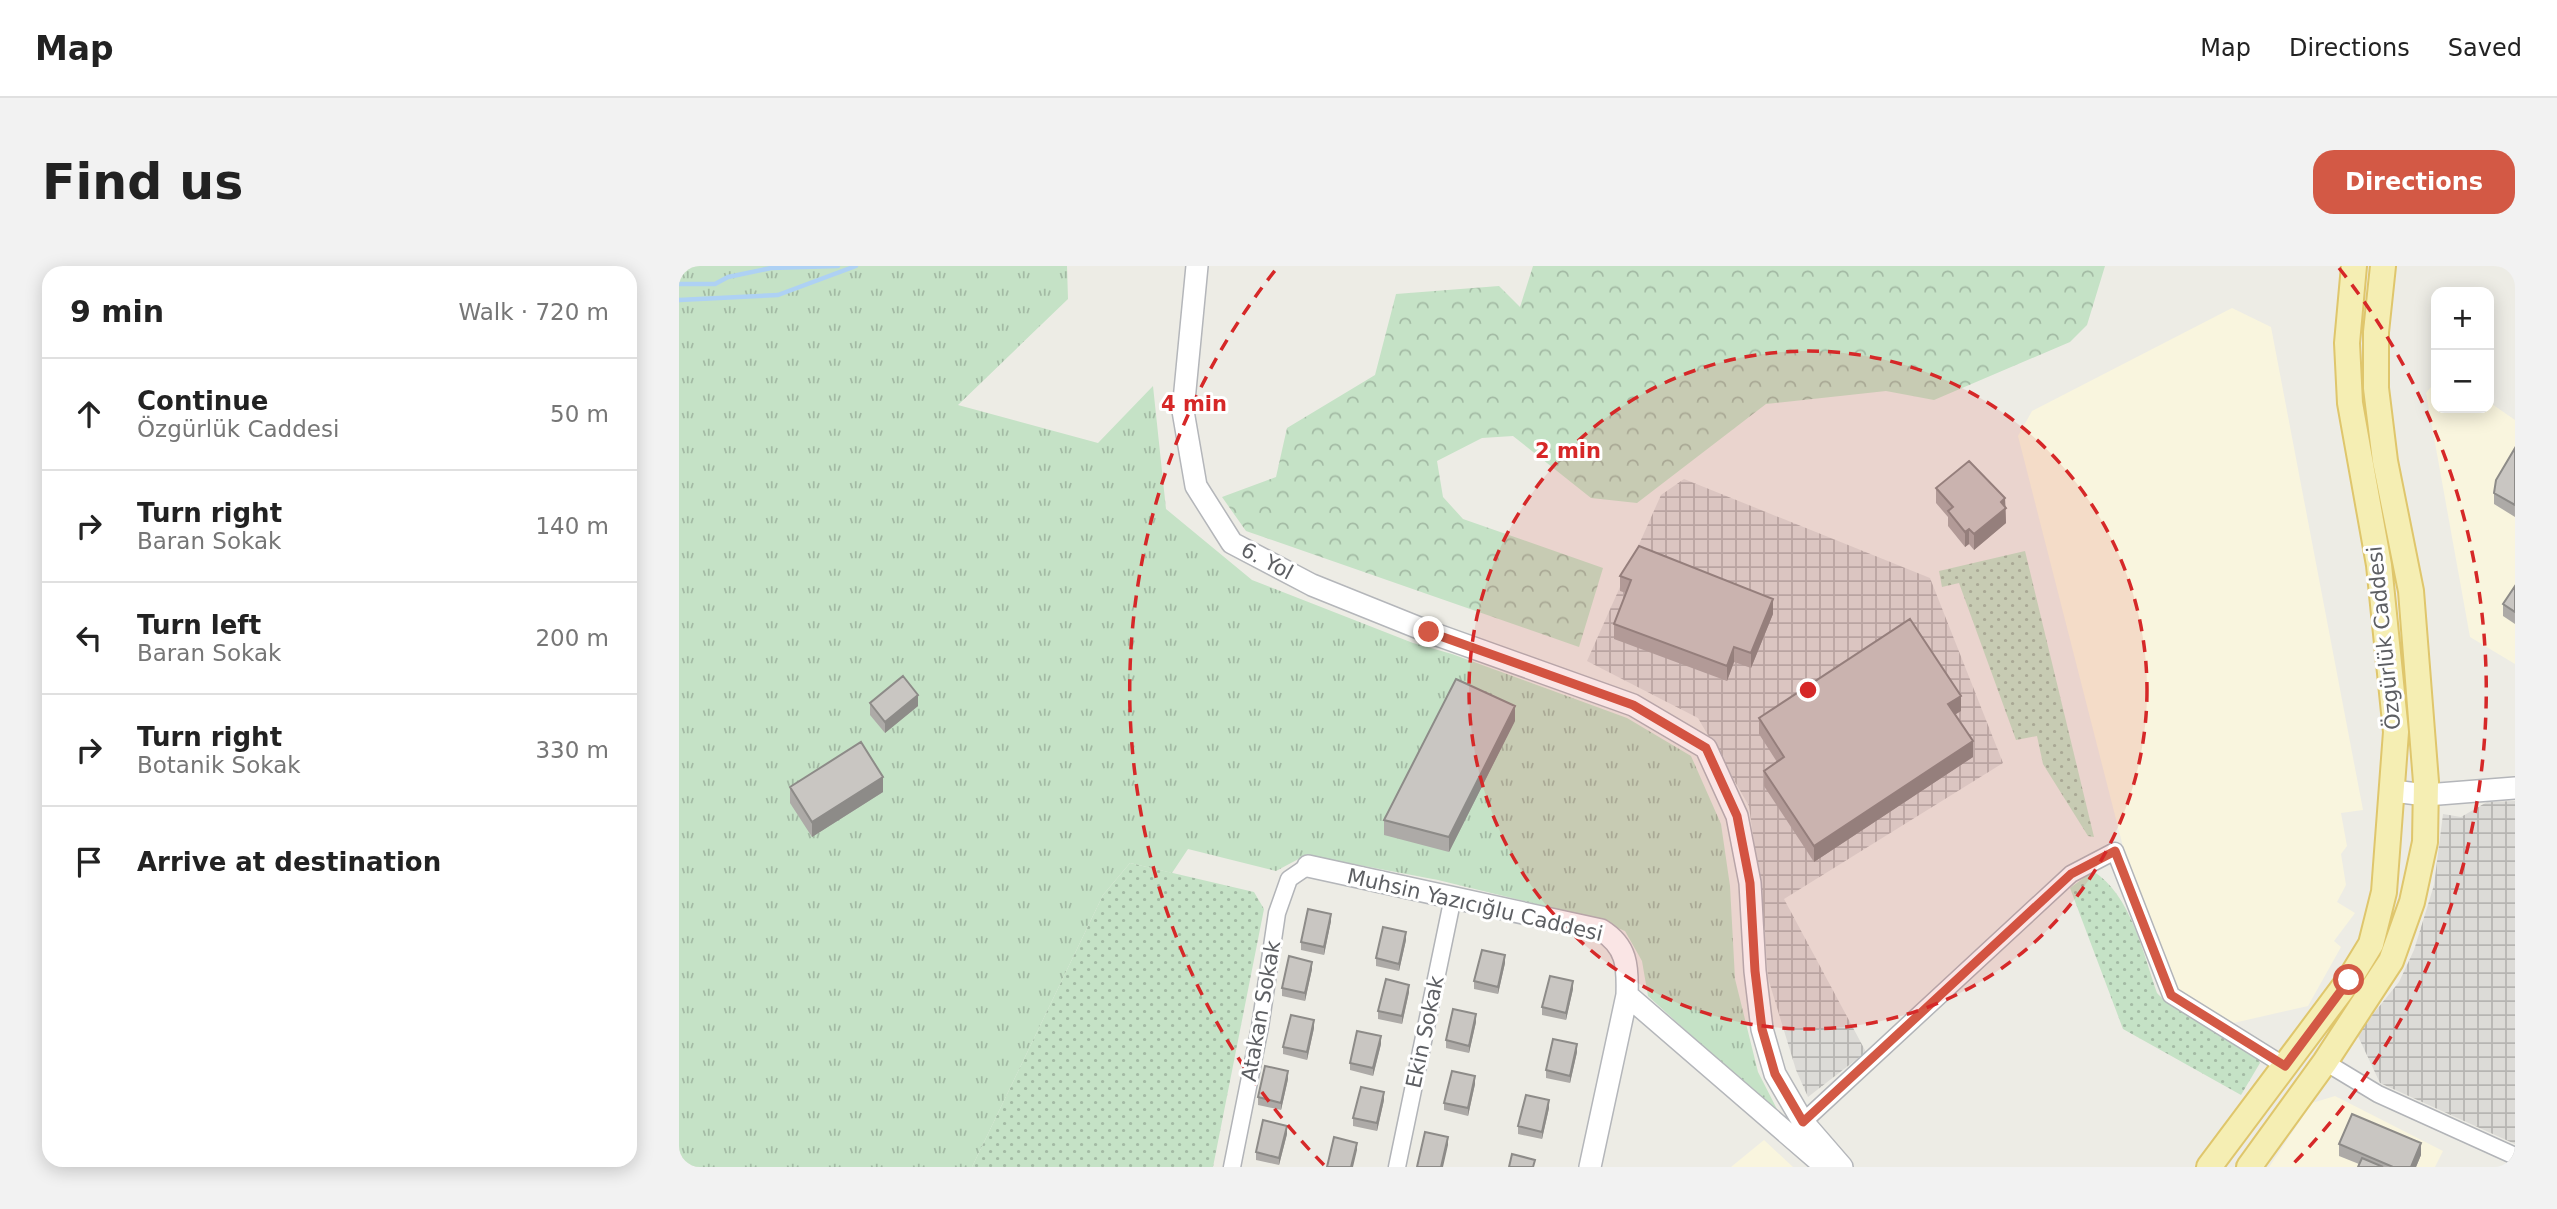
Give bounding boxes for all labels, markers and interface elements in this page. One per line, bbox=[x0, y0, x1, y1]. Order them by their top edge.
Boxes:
text: Map bbox=[35, 29, 114, 68]
text: Map bbox=[2200, 34, 2251, 62]
text: Directions bbox=[2289, 34, 2410, 62]
text: Saved bbox=[2448, 34, 2522, 62]
button: Directions bbox=[2313, 150, 2515, 214]
text: Find us bbox=[42, 154, 243, 211]
map controls bbox=[2431, 287, 2494, 413]
button: + bbox=[2431, 287, 2494, 350]
text: 9 min bbox=[70, 294, 164, 329]
text: Walk · 720 m bbox=[458, 299, 609, 325]
button: − bbox=[2431, 350, 2494, 413]
text: Continue bbox=[137, 386, 268, 416]
text: 4 min bbox=[1161, 392, 1227, 416]
icon: ahead bbox=[70, 395, 108, 433]
text: 50 m bbox=[550, 401, 609, 427]
text: Özgürlük Caddesi bbox=[137, 416, 339, 442]
text: 2 min bbox=[1535, 439, 1601, 463]
text: Turn right bbox=[137, 498, 282, 528]
icon: right bbox=[70, 507, 108, 545]
text: 140 m bbox=[535, 513, 609, 539]
text: Baran Sokak bbox=[137, 528, 281, 554]
street label: 6. Yol bbox=[1237, 537, 1297, 585]
street label: Özgürlük Caddesi bbox=[2361, 545, 2406, 731]
text: Turn left bbox=[137, 610, 261, 640]
route end bbox=[1413, 616, 1444, 647]
icon: left bbox=[70, 619, 108, 657]
text: 200 m bbox=[535, 625, 609, 651]
text: Baran Sokak bbox=[137, 640, 281, 666]
centre of rings bbox=[1796, 678, 1820, 702]
text: Turn right bbox=[137, 722, 282, 752]
icon: right bbox=[70, 731, 108, 769]
text: 330 m bbox=[535, 737, 609, 763]
text: Botanik Sokak bbox=[137, 752, 301, 778]
icon: arrive bbox=[70, 843, 108, 881]
text: Arrive at destination bbox=[137, 847, 441, 877]
street label: Muhsin Yazıcığlu Caddesi bbox=[1345, 864, 1605, 946]
street label: Atakan Sokak bbox=[1237, 938, 1285, 1083]
route start bbox=[2333, 964, 2364, 995]
street label: Ekin Sokak bbox=[1401, 973, 1449, 1090]

